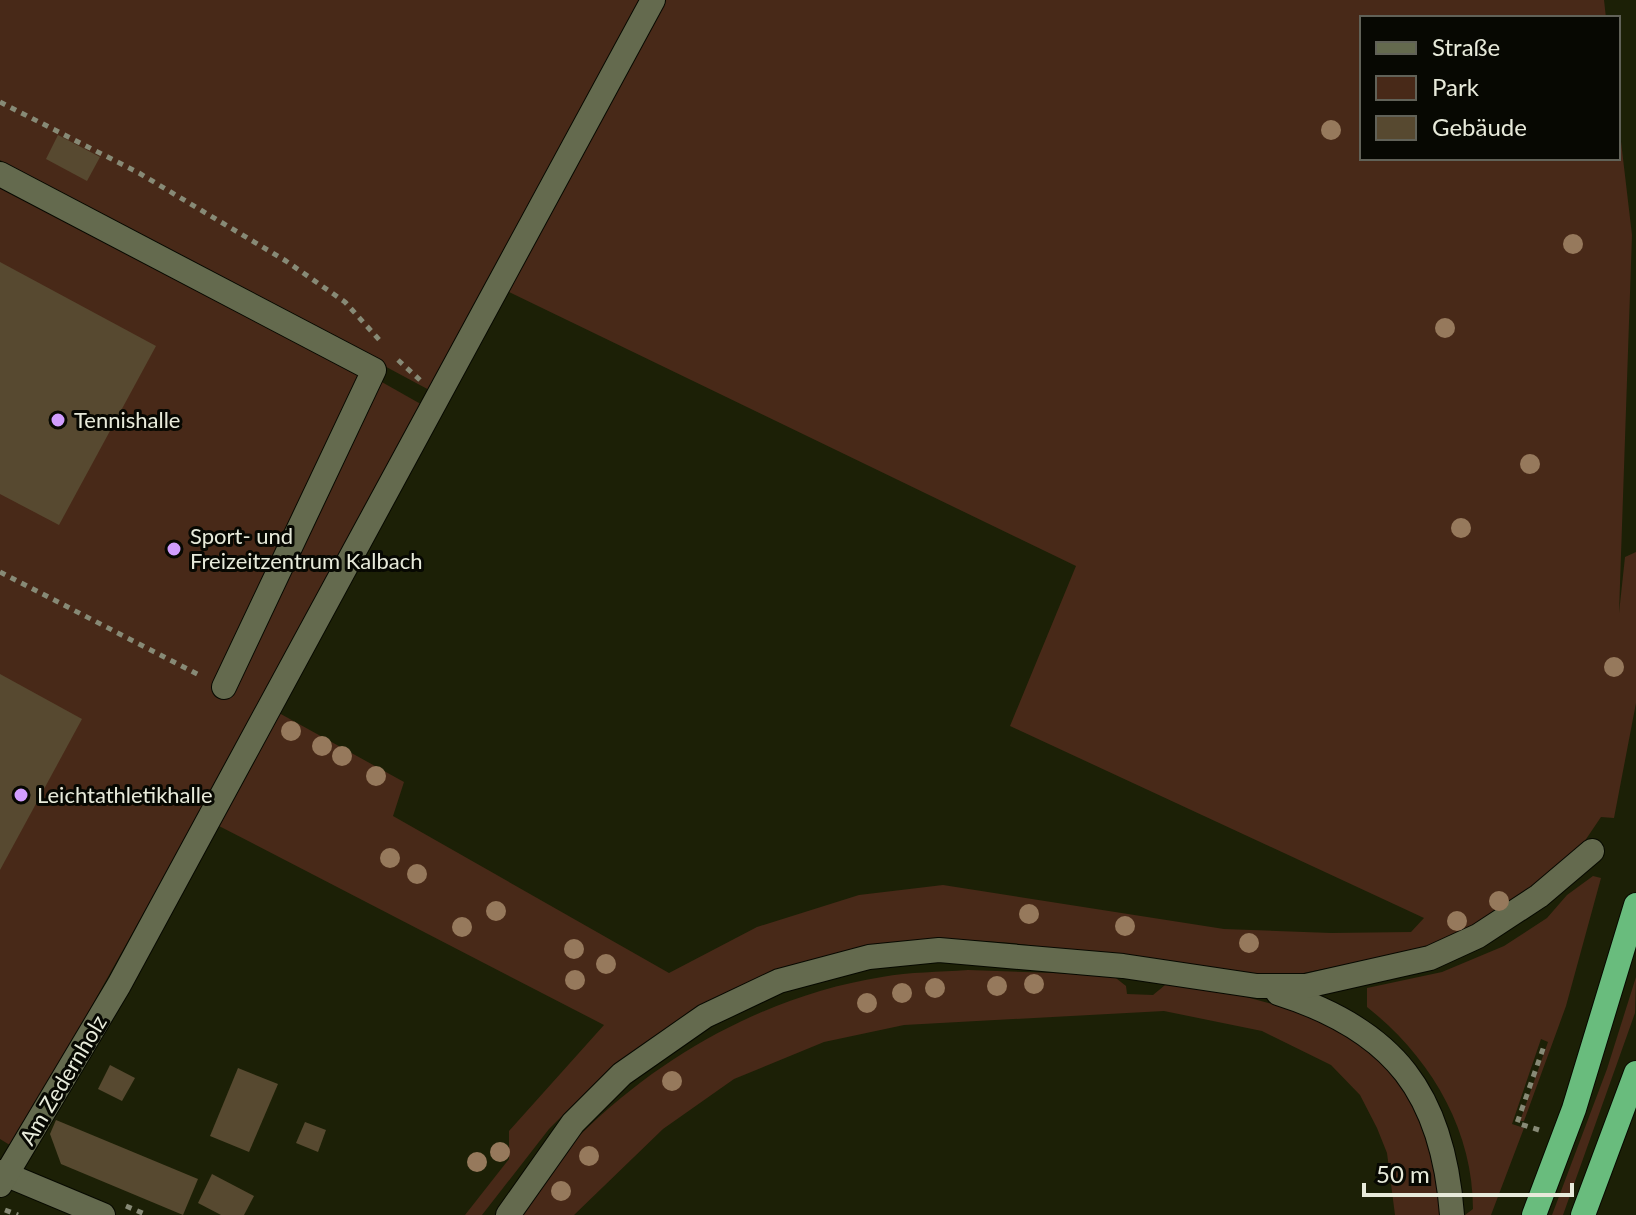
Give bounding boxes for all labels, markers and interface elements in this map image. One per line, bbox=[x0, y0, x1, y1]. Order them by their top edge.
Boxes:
legend bbox=[1360, 16, 1620, 160]
text: Straße bbox=[1432, 32, 1500, 61]
text: Park bbox=[1432, 72, 1480, 101]
text: Gebäude bbox=[1432, 112, 1527, 141]
place label: Tennishalle bbox=[74, 406, 181, 433]
marker: Tennishalle bbox=[49, 411, 67, 429]
place label: Sport- und Freizeitzentrum Kalbach bbox=[190, 522, 423, 574]
marker: Sport- und Freizeitzentrum Kalbach bbox=[165, 540, 183, 558]
place label: Leichtathletikhalle bbox=[37, 781, 213, 808]
marker: Leichtathletikhalle bbox=[12, 786, 30, 804]
street label: Am Zedernholz bbox=[13, 1010, 112, 1150]
scale bar bbox=[1364, 1147, 1572, 1197]
text: 50 m bbox=[1376, 1159, 1430, 1188]

